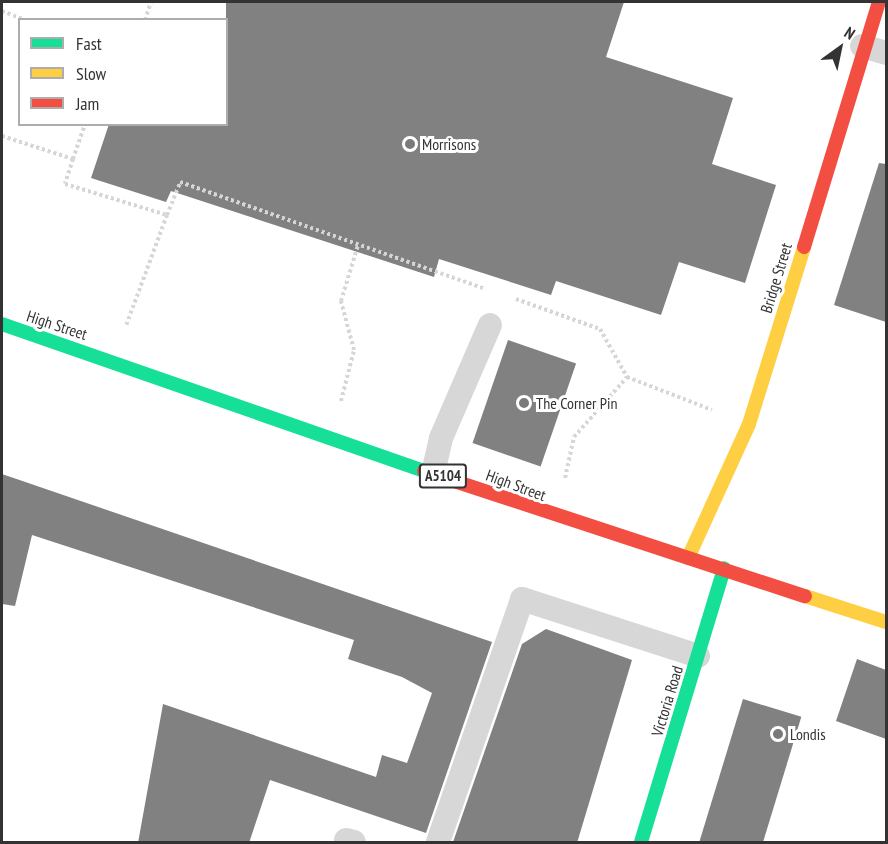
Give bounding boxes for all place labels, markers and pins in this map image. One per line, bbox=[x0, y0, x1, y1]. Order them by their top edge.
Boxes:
place label: Morrisons bbox=[422, 134, 476, 154]
marker: Morrisons bbox=[403, 137, 417, 151]
place label: The Corner Pin bbox=[536, 393, 617, 413]
marker: The Corner Pin bbox=[517, 396, 531, 410]
place label: Londis bbox=[790, 724, 826, 744]
marker: Londis bbox=[771, 727, 785, 741]

